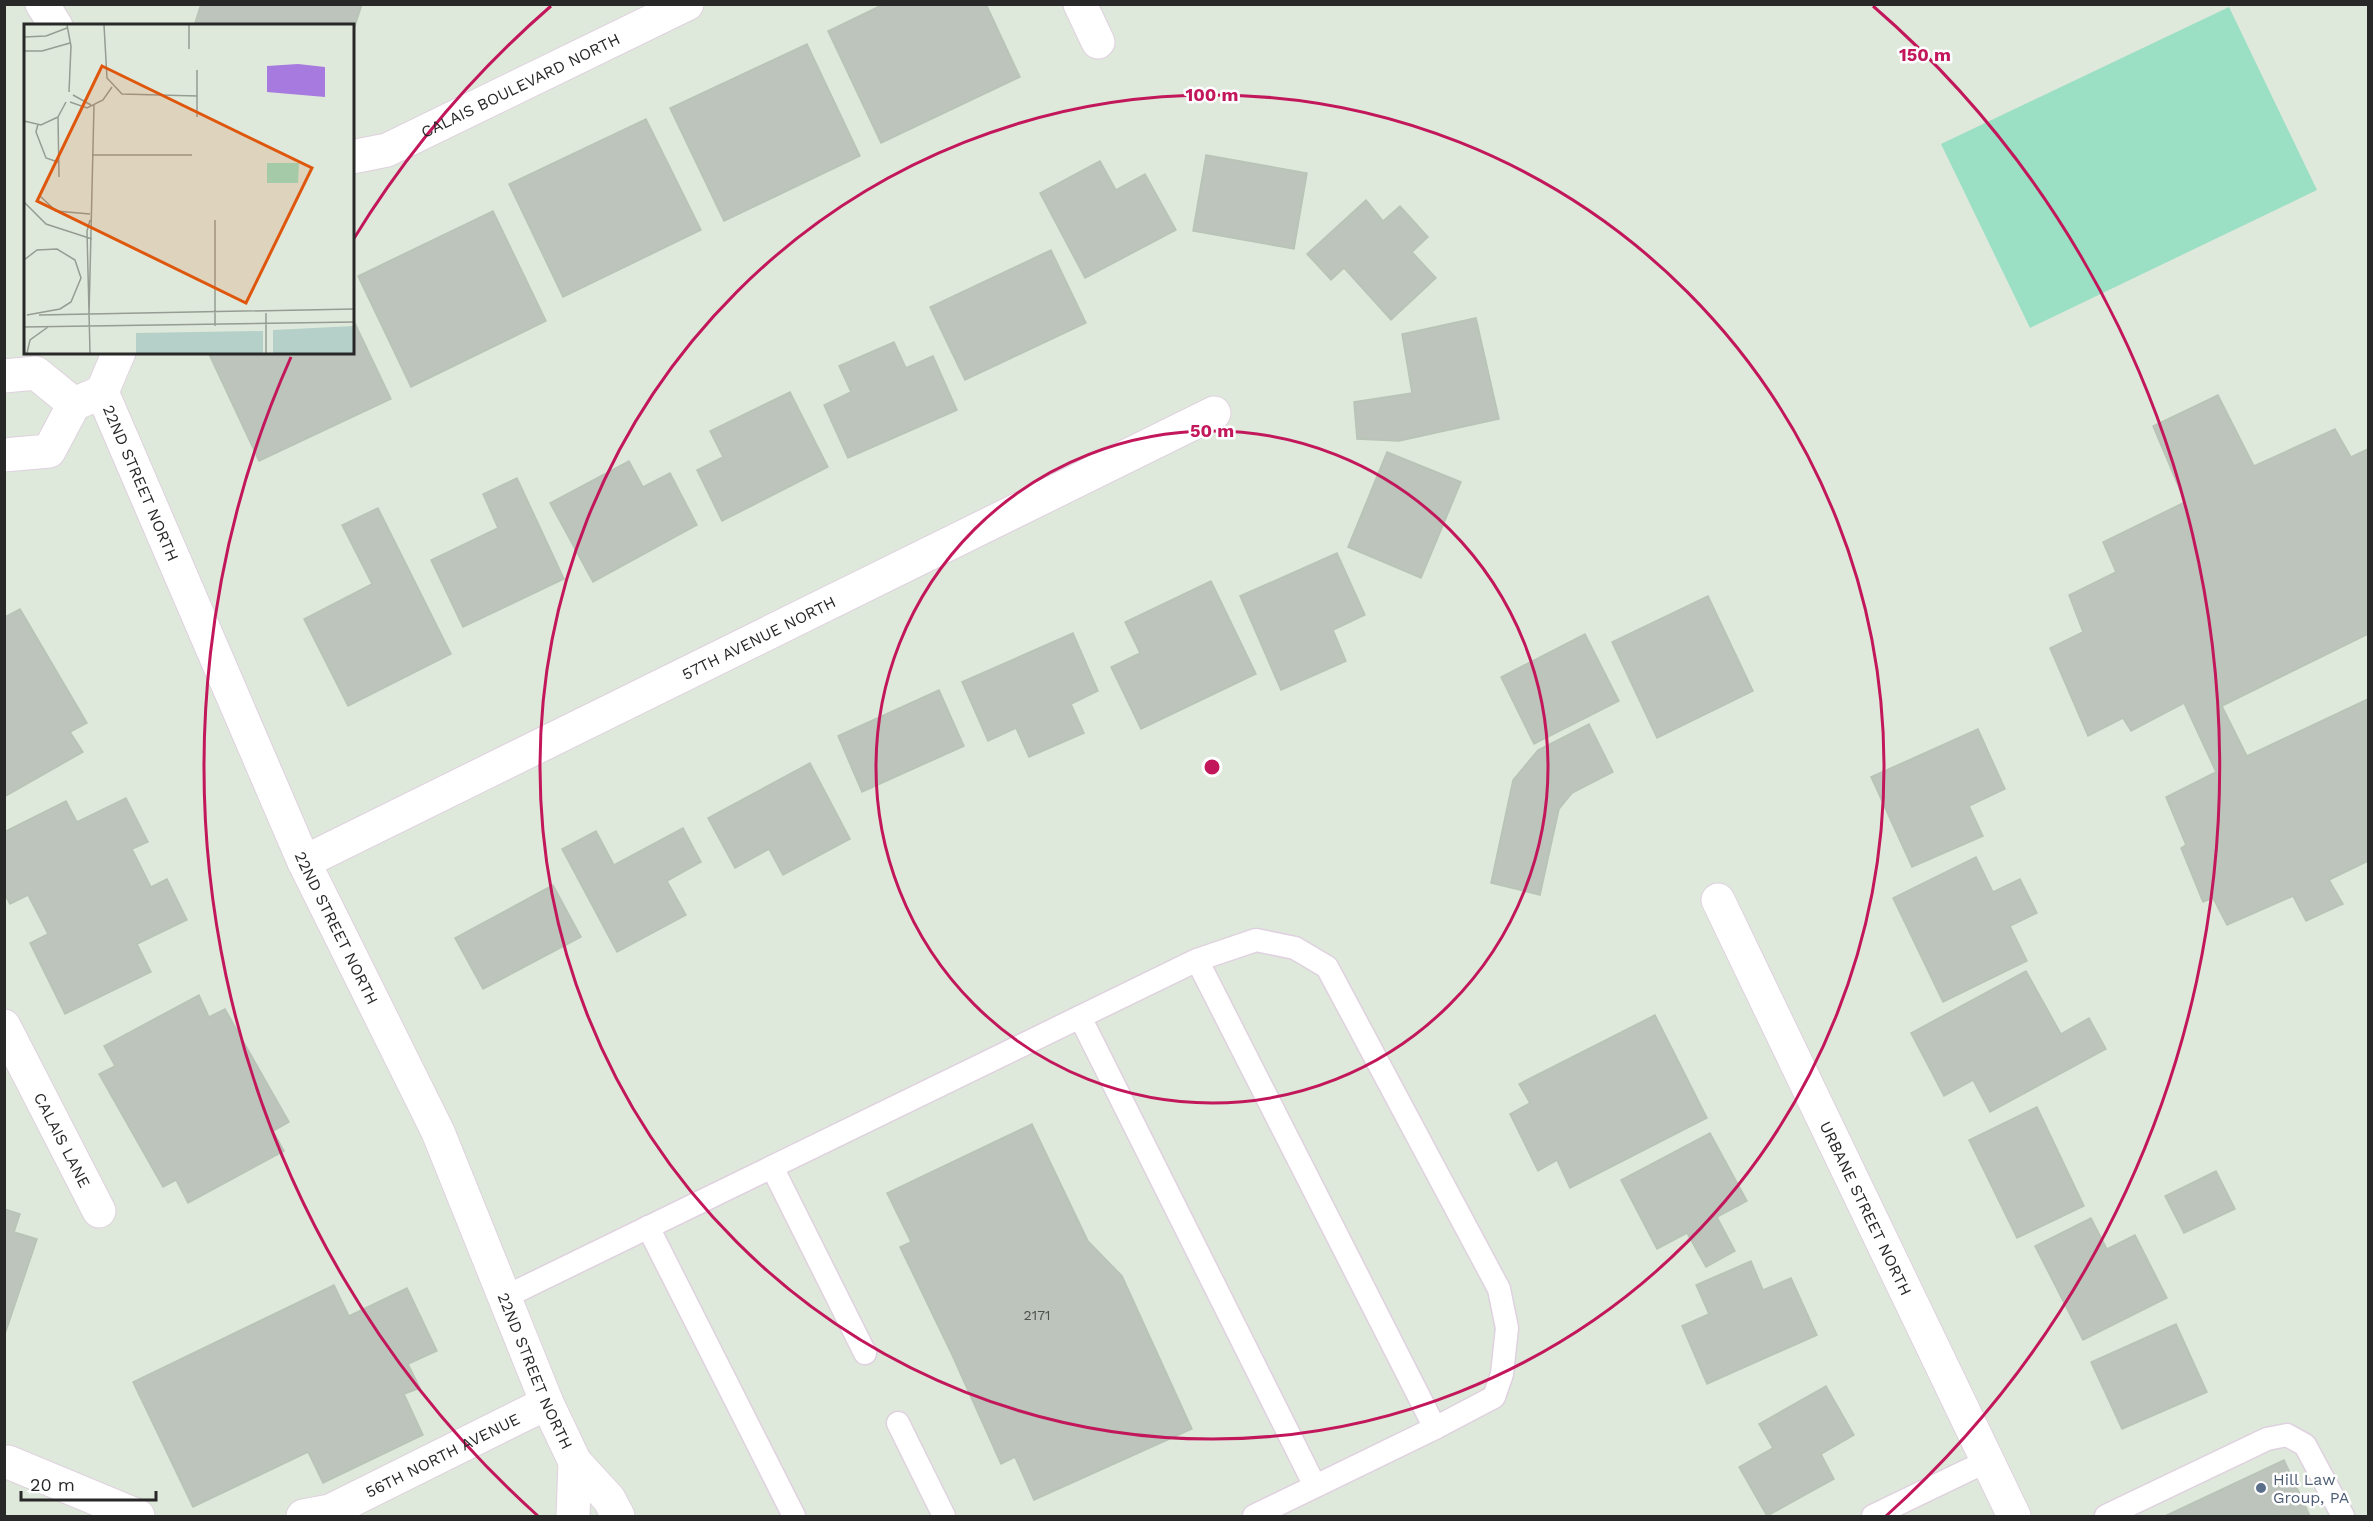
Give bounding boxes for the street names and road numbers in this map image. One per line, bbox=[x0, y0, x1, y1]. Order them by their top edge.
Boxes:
street label: CALAIS BOULEVARD NORTH bbox=[418, 29, 623, 142]
street label: 22ND STREET NORTH bbox=[99, 402, 183, 564]
street label: 57TH AVENUE NORTH bbox=[679, 592, 839, 684]
street label: 22ND STREET NORTH bbox=[291, 848, 383, 1007]
street label: CALAIS LANE bbox=[30, 1089, 95, 1191]
street label: URBANE STREET NORTH bbox=[1816, 1118, 1916, 1298]
street label: 22ND STREET NORTH bbox=[494, 1290, 577, 1452]
street label: 56TH NORTH AVENUE bbox=[362, 1409, 523, 1501]

